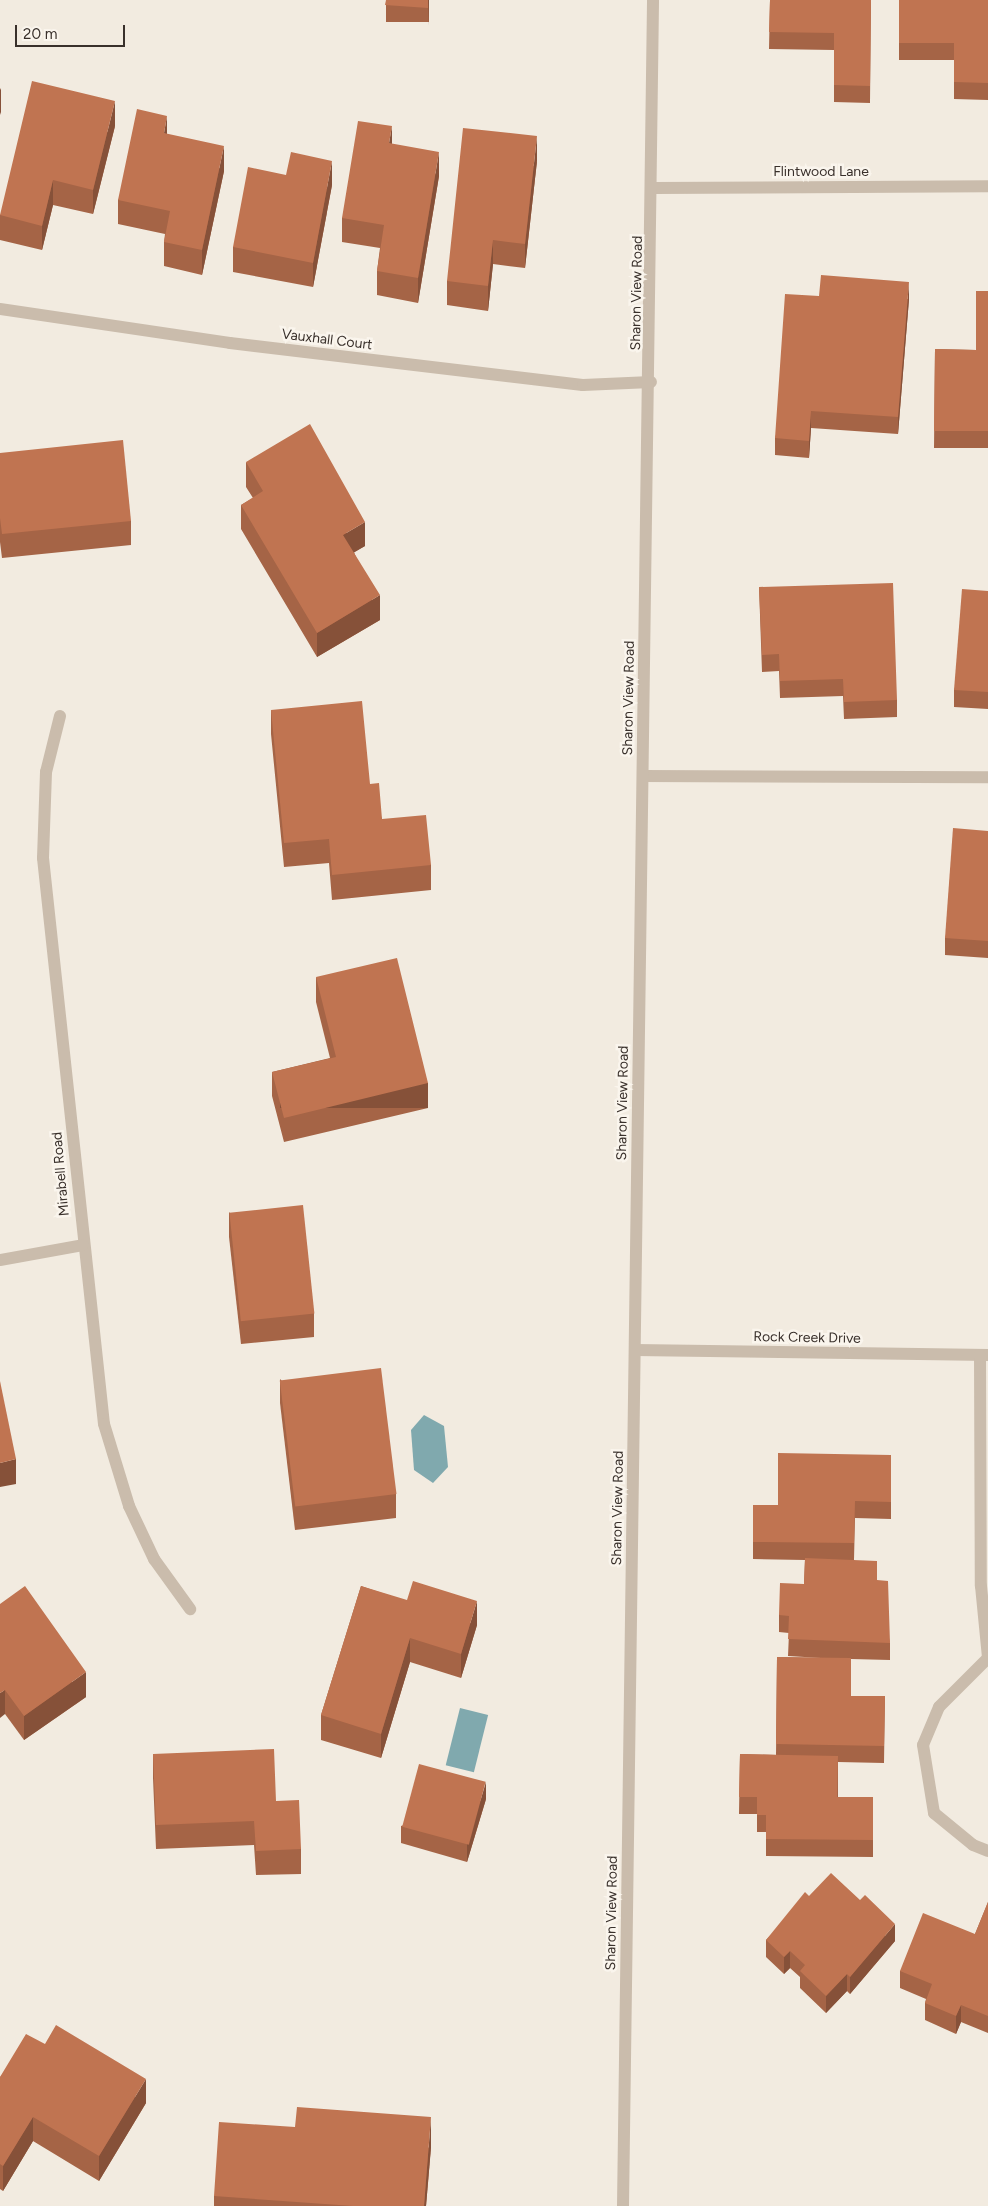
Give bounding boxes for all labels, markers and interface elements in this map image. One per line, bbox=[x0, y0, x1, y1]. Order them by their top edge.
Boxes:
scale bar bbox=[18, 15, 128, 47]
text: 20 m bbox=[23, 25, 57, 43]
street label: Flintwood Lane bbox=[773, 164, 869, 180]
street label: Sharon View Road bbox=[628, 235, 646, 351]
street label: Vauxhall Court bbox=[281, 326, 373, 354]
street label: Sharon View Road bbox=[620, 640, 638, 756]
street label: Sharon View Road bbox=[614, 1045, 632, 1161]
street label: Mirabell Road bbox=[49, 1131, 73, 1217]
street label: Rock Creek Drive bbox=[753, 1329, 861, 1347]
street label: Sharon View Road bbox=[609, 1450, 627, 1566]
street label: Sharon View Road bbox=[603, 1855, 621, 1971]

